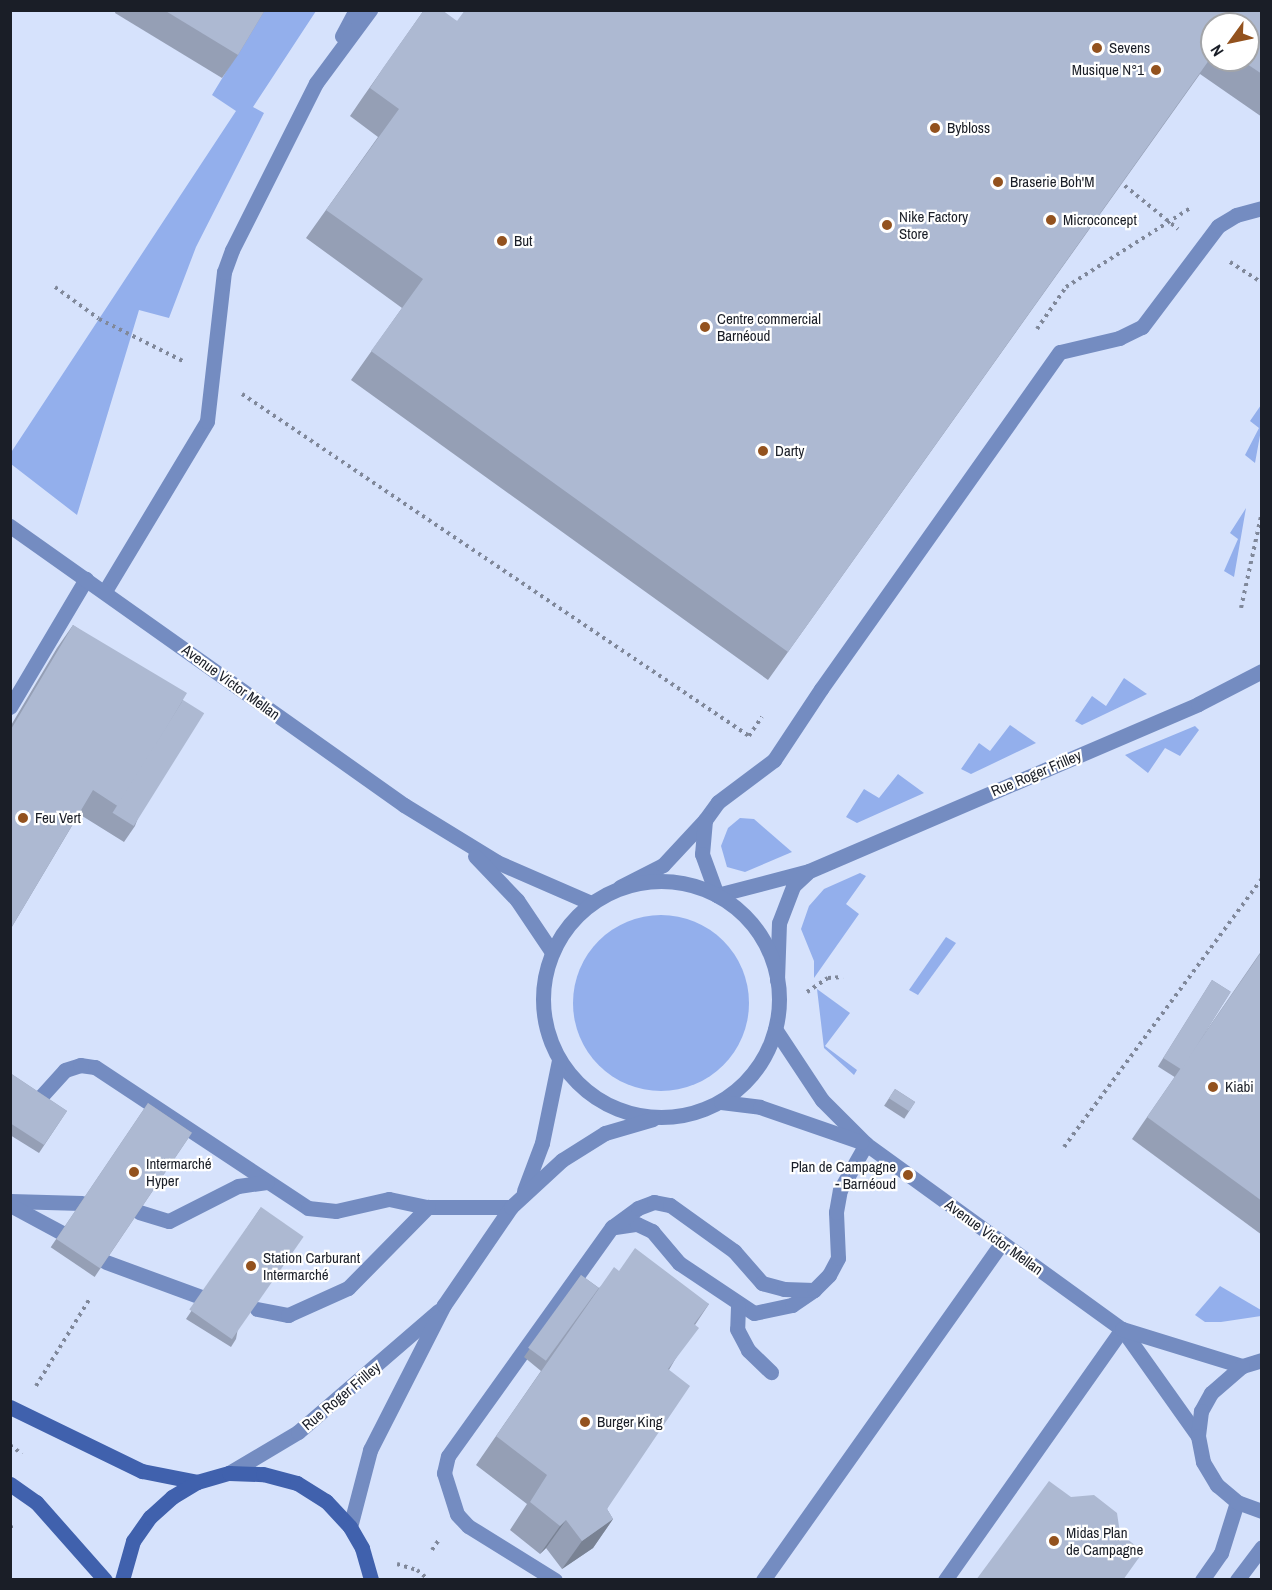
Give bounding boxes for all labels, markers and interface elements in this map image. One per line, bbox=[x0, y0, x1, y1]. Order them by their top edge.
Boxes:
north arrow bbox=[1200, 12, 1260, 72]
place label: Sevens bbox=[1109, 39, 1150, 57]
marker: Sevens bbox=[1090, 41, 1104, 55]
text: N bbox=[1205, 41, 1228, 61]
place label: Musique N°1 bbox=[1072, 61, 1144, 79]
marker: Musique N°1 bbox=[1149, 63, 1163, 77]
place label: Bybloss bbox=[947, 119, 990, 137]
marker: Bybloss bbox=[928, 121, 942, 135]
place label: Braserie Boh'M bbox=[1010, 173, 1094, 191]
marker: Braserie Boh'M bbox=[991, 175, 1005, 189]
place label: Nike Factory Store bbox=[899, 207, 968, 242]
place label: Microconcept bbox=[1063, 211, 1137, 229]
marker: Microconcept bbox=[1044, 213, 1058, 227]
marker: Nike Factory Store bbox=[880, 218, 894, 232]
place label: But bbox=[514, 232, 532, 250]
marker: But bbox=[495, 234, 509, 248]
place label: Centre commercial Barnéoud bbox=[717, 309, 821, 344]
marker: Centre commercial Barnéoud bbox=[698, 320, 712, 334]
place label: Darty bbox=[775, 442, 804, 460]
marker: Darty bbox=[756, 444, 770, 458]
street label: Avenue Victor Mellan bbox=[179, 640, 283, 724]
street label: Rue Roger Frilley bbox=[988, 746, 1084, 800]
place label: Feu Vert bbox=[35, 809, 81, 827]
marker: Feu Vert bbox=[16, 811, 30, 825]
place label: Kiabi bbox=[1225, 1078, 1254, 1096]
marker: Kiabi bbox=[1206, 1080, 1220, 1094]
place label: Intermarché Hyper bbox=[146, 1154, 212, 1189]
place label: Plan de Campagne - Barnéoud bbox=[791, 1157, 896, 1192]
marker: Intermarché Hyper bbox=[127, 1165, 141, 1179]
marker: Plan de Campagne - Barnéoud bbox=[901, 1168, 915, 1182]
street label: Avenue Victor Mellan bbox=[942, 1195, 1046, 1279]
place label: Station Carburant Intermarché bbox=[263, 1248, 360, 1283]
marker: Station Carburant Intermarché bbox=[244, 1259, 258, 1273]
street label: Rue Roger Frilley bbox=[298, 1358, 384, 1434]
place label: Burger King bbox=[597, 1413, 663, 1431]
marker: Burger King bbox=[578, 1415, 592, 1429]
place label: Midas Plan de Campagne bbox=[1066, 1523, 1143, 1558]
marker: Midas Plan de Campagne bbox=[1047, 1534, 1061, 1548]

